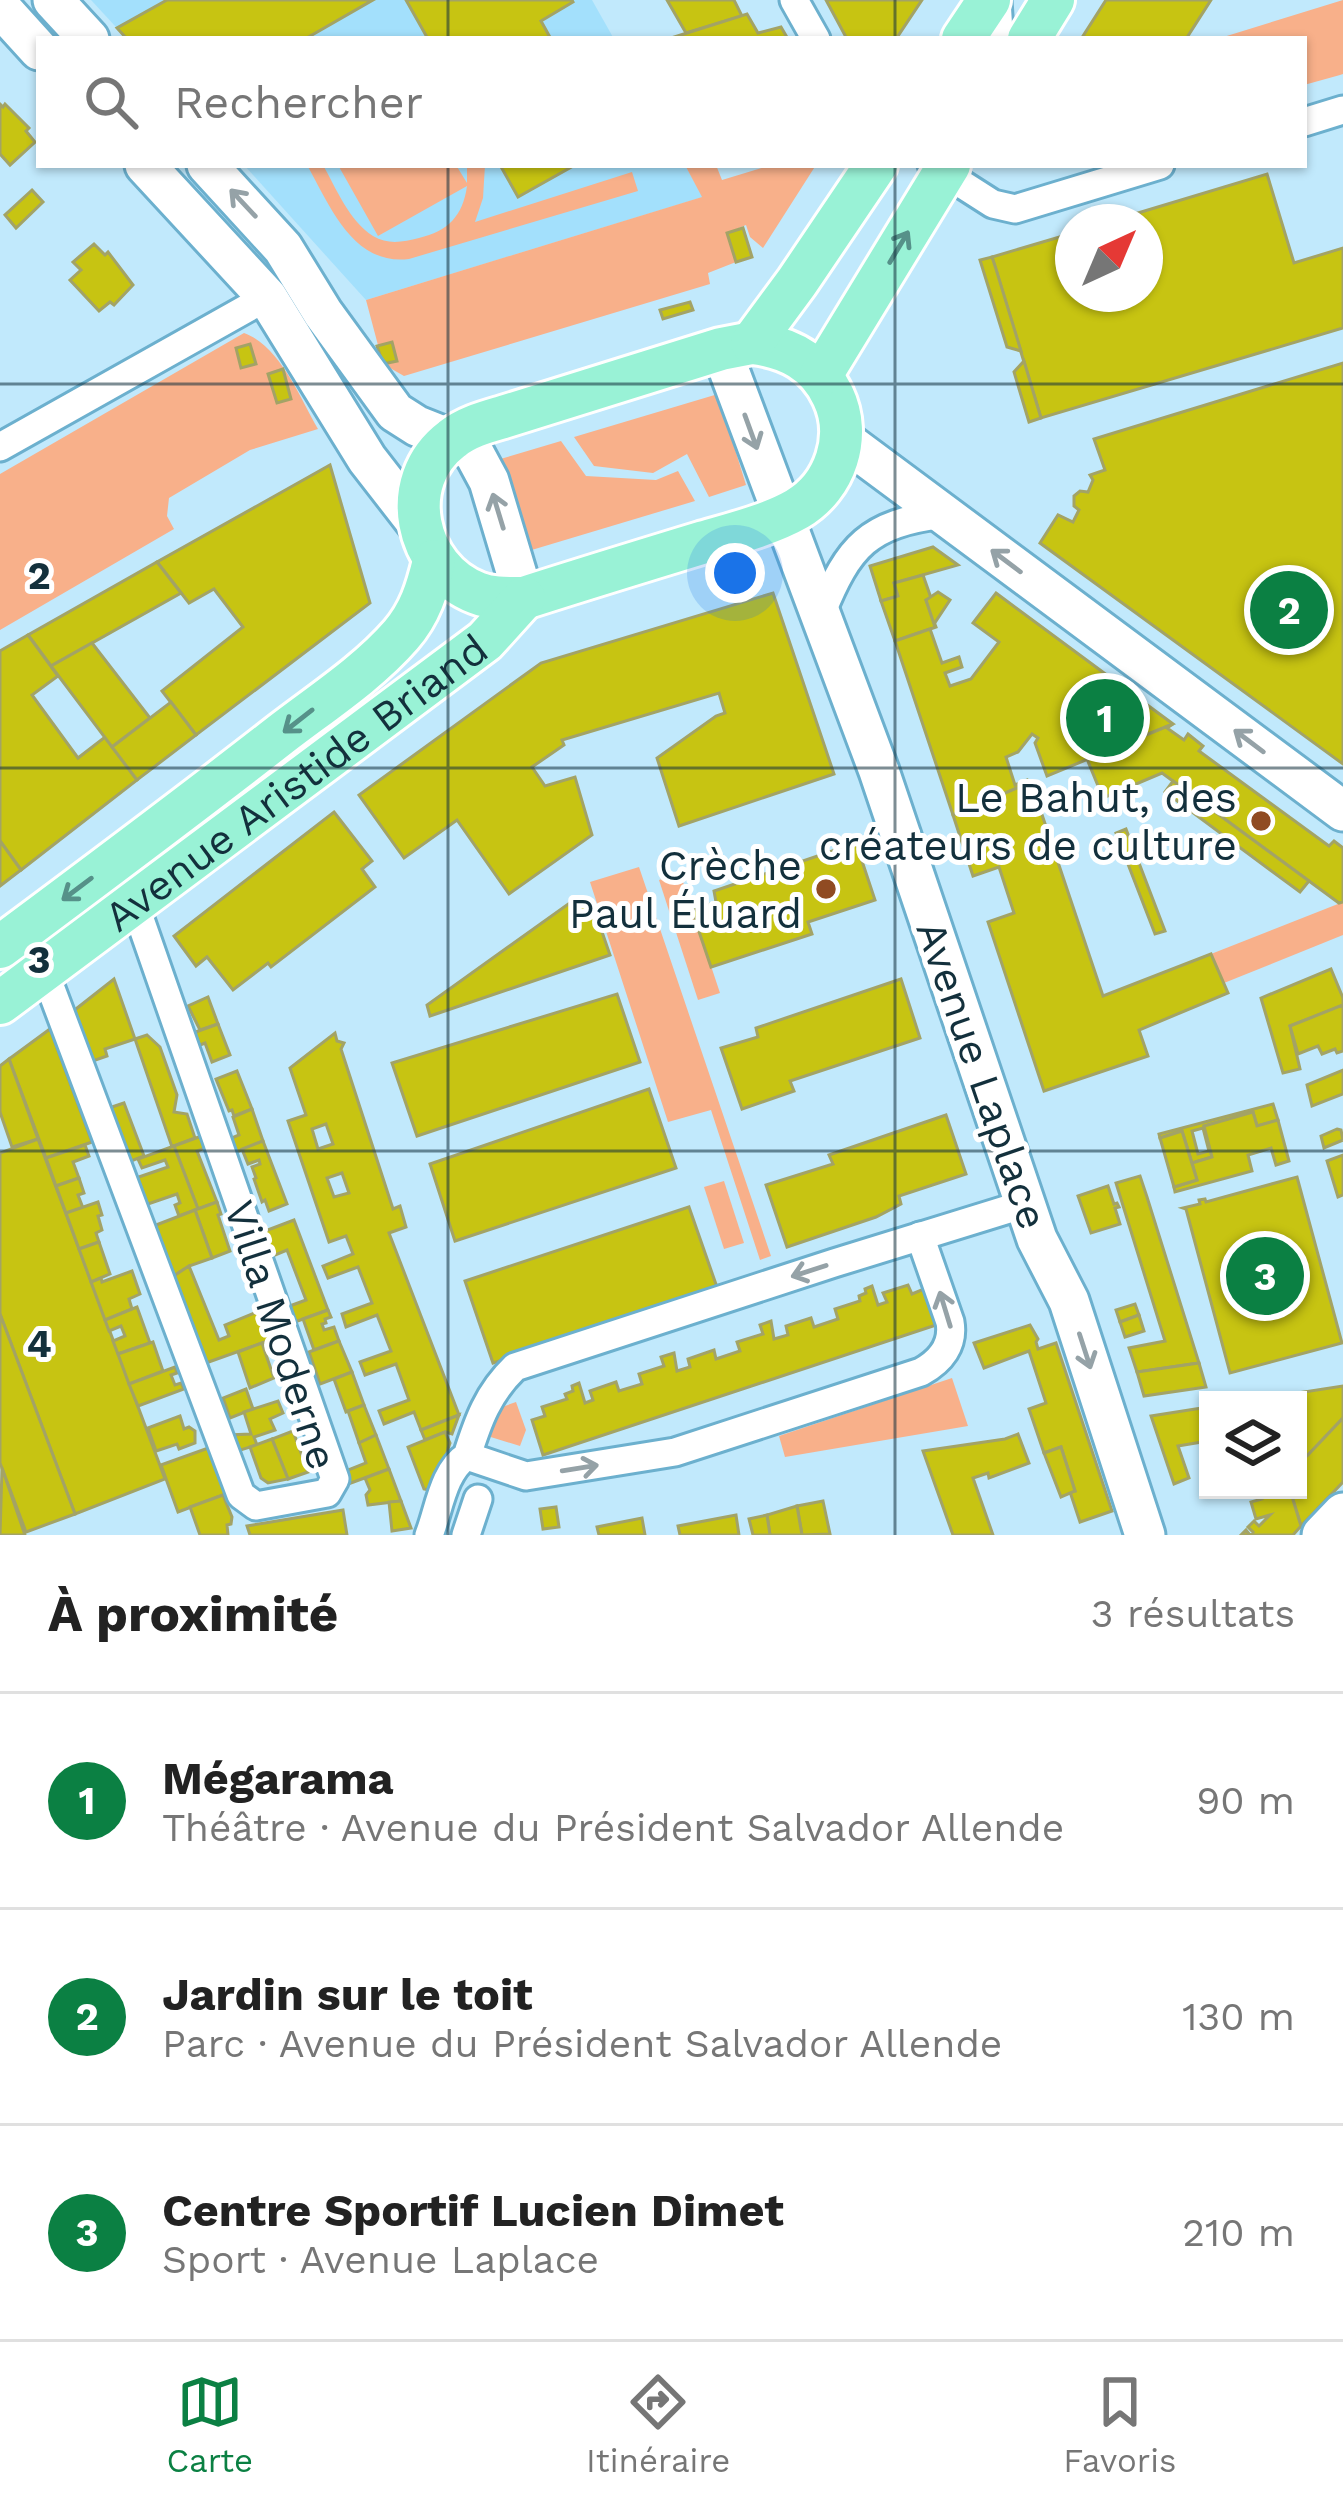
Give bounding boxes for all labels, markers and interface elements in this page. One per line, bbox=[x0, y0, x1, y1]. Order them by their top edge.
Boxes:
search box bbox=[36, 36, 1307, 168]
icon: search bbox=[78, 69, 144, 135]
text: Rechercher bbox=[174, 76, 423, 129]
one-way arrow bbox=[229, 189, 257, 219]
north arrow bbox=[1055, 204, 1163, 312]
one-way arrow bbox=[888, 231, 912, 265]
one-way arrow bbox=[742, 413, 763, 450]
one-way arrow bbox=[486, 493, 508, 531]
your location bbox=[705, 543, 765, 603]
one-way arrow bbox=[991, 548, 1023, 575]
text: 2 bbox=[27, 553, 51, 598]
pin: 2 bbox=[1250, 565, 1328, 655]
street label: Avenue Aristide Briand bbox=[95, 624, 497, 941]
pin: 1 bbox=[1066, 673, 1144, 763]
one-way arrow bbox=[283, 707, 315, 734]
one-way arrow bbox=[1233, 729, 1266, 755]
place label: Le Bahut, des créateurs de culture bbox=[819, 773, 1237, 870]
marker: Le Bahut, des créateurs de culture bbox=[1248, 808, 1274, 834]
place label: Crèche Paul Éluard bbox=[569, 841, 802, 938]
one-way arrow bbox=[61, 876, 94, 902]
marker: Crèche Paul Éluard bbox=[813, 876, 839, 902]
street label: Avenue Laplace bbox=[906, 915, 1058, 1235]
text: 3 bbox=[27, 937, 51, 982]
street label: Villa Moderne bbox=[214, 1194, 348, 1476]
pin: 3 bbox=[1226, 1231, 1304, 1321]
one-way arrow bbox=[791, 1262, 828, 1283]
one-way arrow bbox=[932, 1291, 954, 1329]
text: 4 bbox=[26, 1321, 52, 1366]
one-way arrow bbox=[1075, 1331, 1097, 1369]
map controls bbox=[1199, 1391, 1307, 1499]
button: layers bbox=[1199, 1391, 1307, 1499]
one-way arrow bbox=[560, 1456, 599, 1479]
text: À proximité bbox=[48, 1584, 338, 1643]
text: 3 résultats bbox=[1091, 1591, 1295, 1636]
text: Mégarama bbox=[162, 1752, 394, 1805]
text: 1 bbox=[79, 1778, 95, 1823]
text: 90 m bbox=[1196, 1778, 1295, 1823]
text: Théâtre · Avenue du Président Salvador Allende bbox=[162, 1805, 1064, 1850]
text: Jardin sur le toit bbox=[162, 1968, 533, 2021]
text: 2 bbox=[75, 1994, 99, 2039]
text: 130 m bbox=[1182, 1994, 1295, 2039]
text: Parc · Avenue du Président Salvador Allende bbox=[162, 2021, 1002, 2066]
text: Centre Sportif Lucien Dimet bbox=[162, 2184, 784, 2237]
text: 3 bbox=[75, 2210, 99, 2255]
text: 210 m bbox=[1182, 2210, 1295, 2255]
text: Sport · Avenue Laplace bbox=[162, 2237, 599, 2282]
tab: Carte bbox=[166, 2369, 253, 2480]
tab: Itinéraire bbox=[586, 2369, 730, 2480]
tab: Favoris bbox=[1063, 2369, 1177, 2480]

